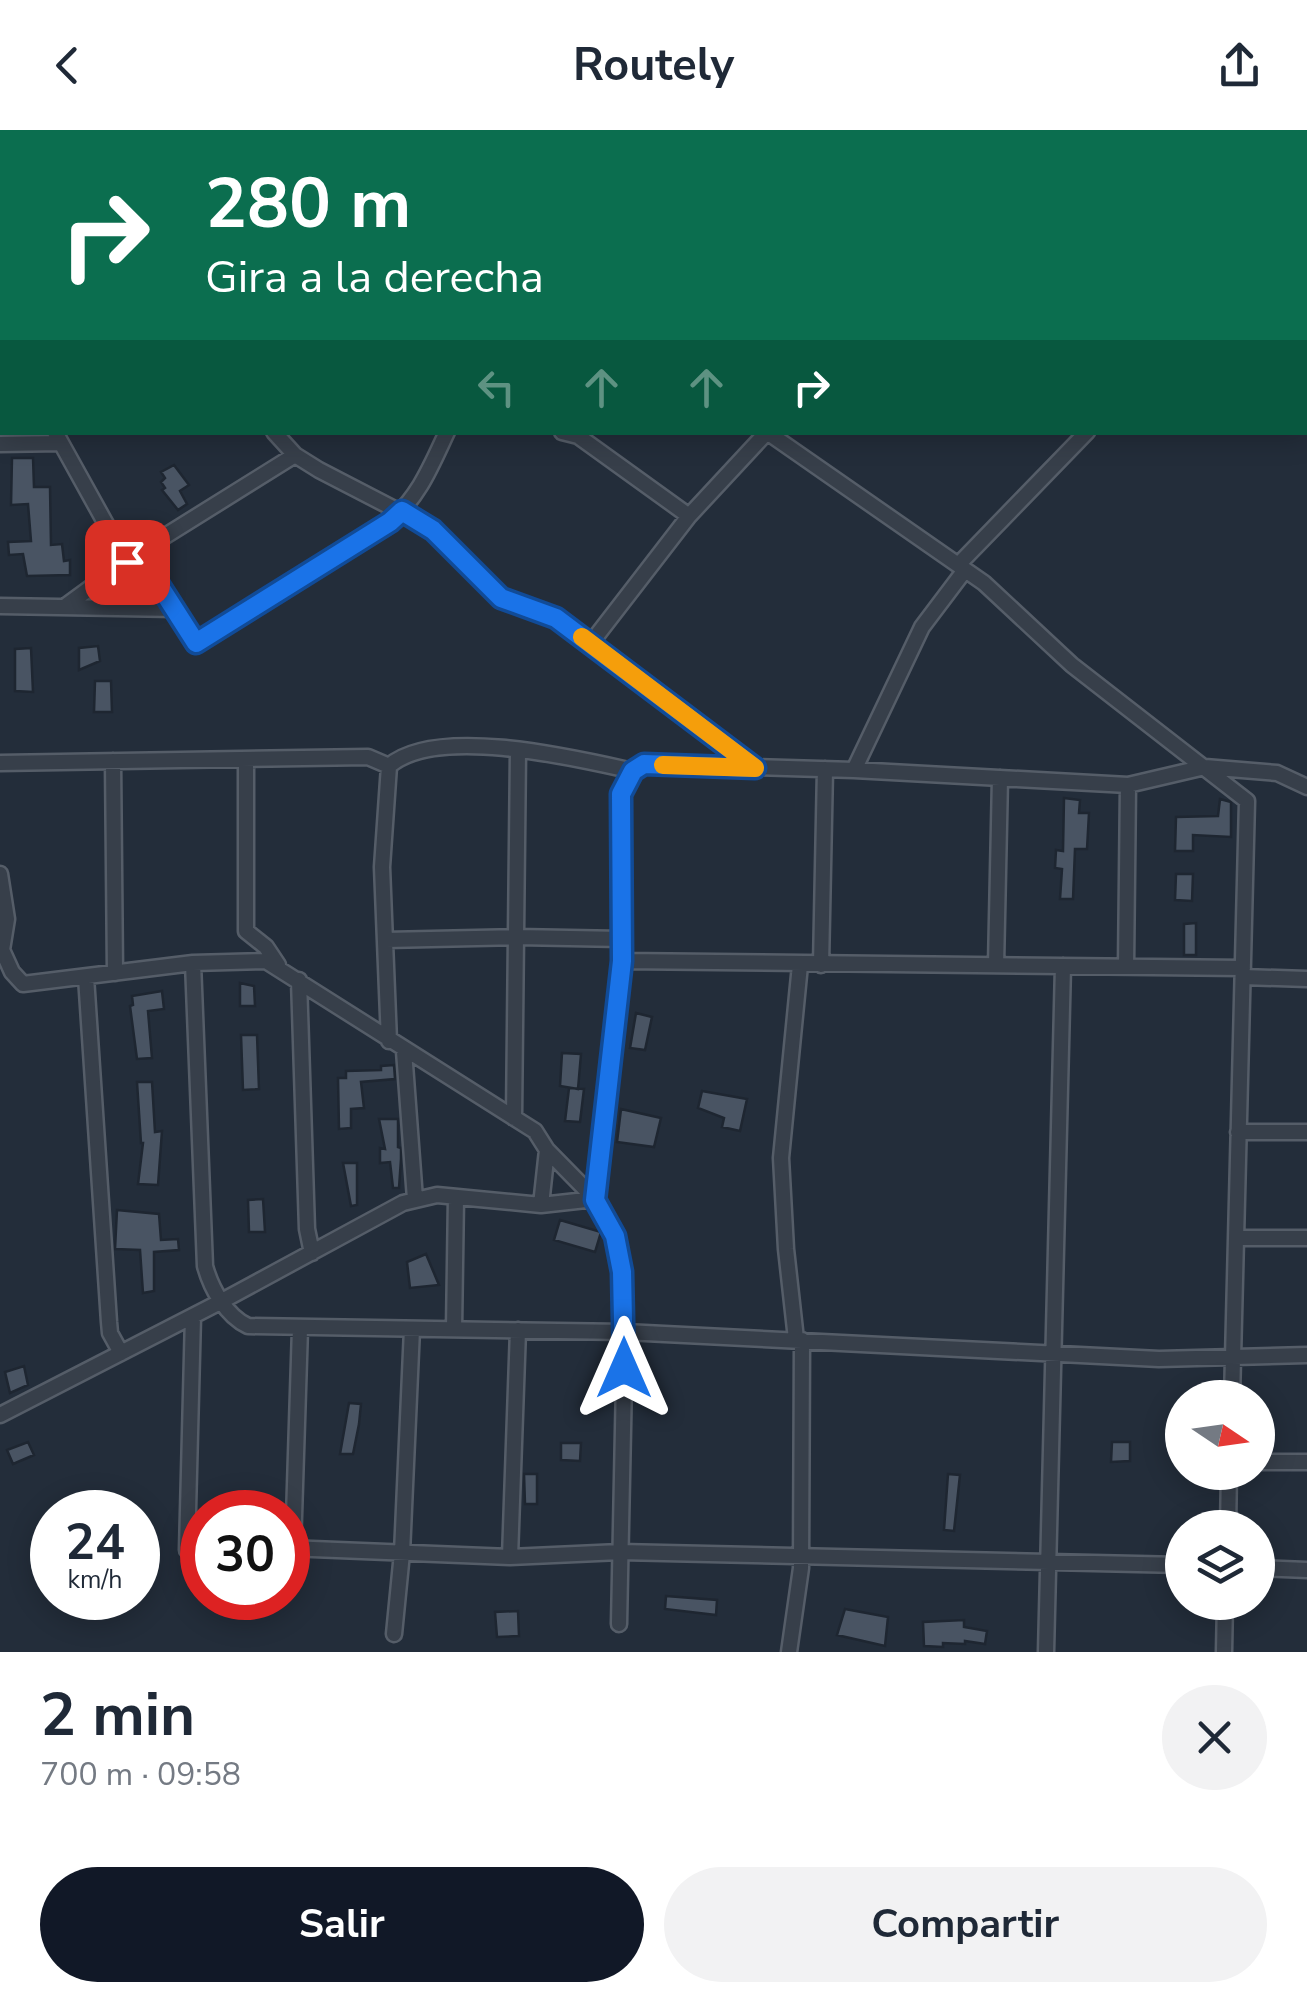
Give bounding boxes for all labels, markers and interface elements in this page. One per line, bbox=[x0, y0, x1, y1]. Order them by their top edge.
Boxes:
text: Routely bbox=[573, 35, 734, 96]
icon: back bbox=[40, 38, 95, 93]
icon: share bbox=[1212, 38, 1267, 93]
text: 280 m bbox=[205, 156, 411, 252]
icon: right bbox=[40, 170, 170, 300]
text: Gira a la derecha bbox=[205, 247, 544, 308]
icon: left bbox=[469, 360, 524, 415]
icon: ahead bbox=[574, 360, 629, 415]
icon: ahead bbox=[679, 360, 734, 415]
icon: right bbox=[784, 360, 839, 415]
pin bbox=[85, 520, 170, 605]
icon: arrive bbox=[100, 535, 155, 590]
position arrow bbox=[572, 1316, 676, 1420]
north arrow bbox=[1165, 1380, 1275, 1490]
map controls bbox=[1165, 1380, 1275, 1620]
speed limit sign: 30 bbox=[180, 1490, 310, 1620]
text: 24 bbox=[65, 1508, 125, 1577]
button: layers bbox=[1165, 1510, 1275, 1620]
text: km/h bbox=[67, 1563, 123, 1597]
text: 2 min bbox=[40, 1674, 195, 1756]
button: close bbox=[1162, 1685, 1267, 1790]
text: 700 m · 09:58 bbox=[40, 1753, 241, 1796]
button: Salir bbox=[40, 1867, 644, 1982]
button: Compartir bbox=[664, 1867, 1267, 1982]

